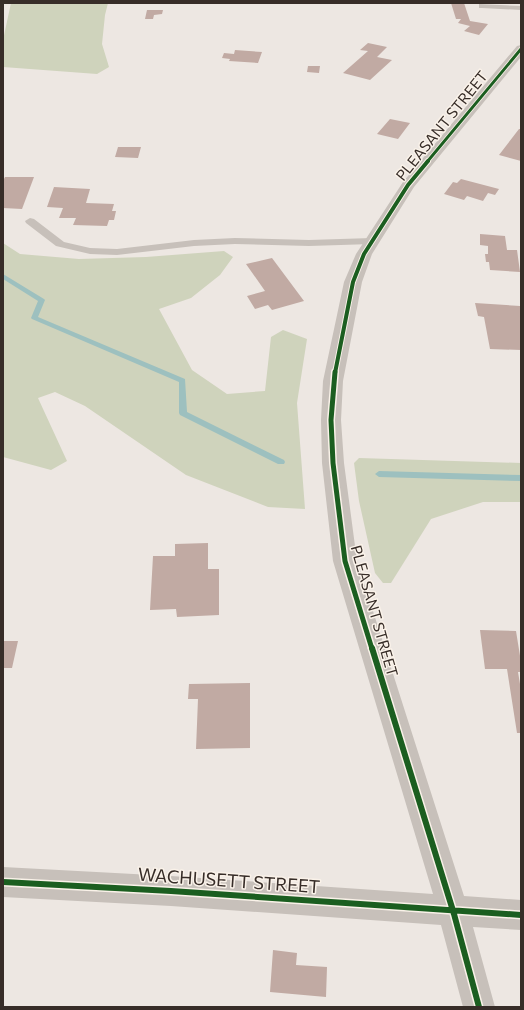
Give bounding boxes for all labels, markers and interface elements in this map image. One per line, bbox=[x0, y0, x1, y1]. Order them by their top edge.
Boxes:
street label: PLEASANT STREET bbox=[391, 67, 491, 184]
street label: PLEASANT STREET bbox=[348, 543, 402, 679]
street label: WACHUSETT STREET bbox=[137, 863, 321, 897]

